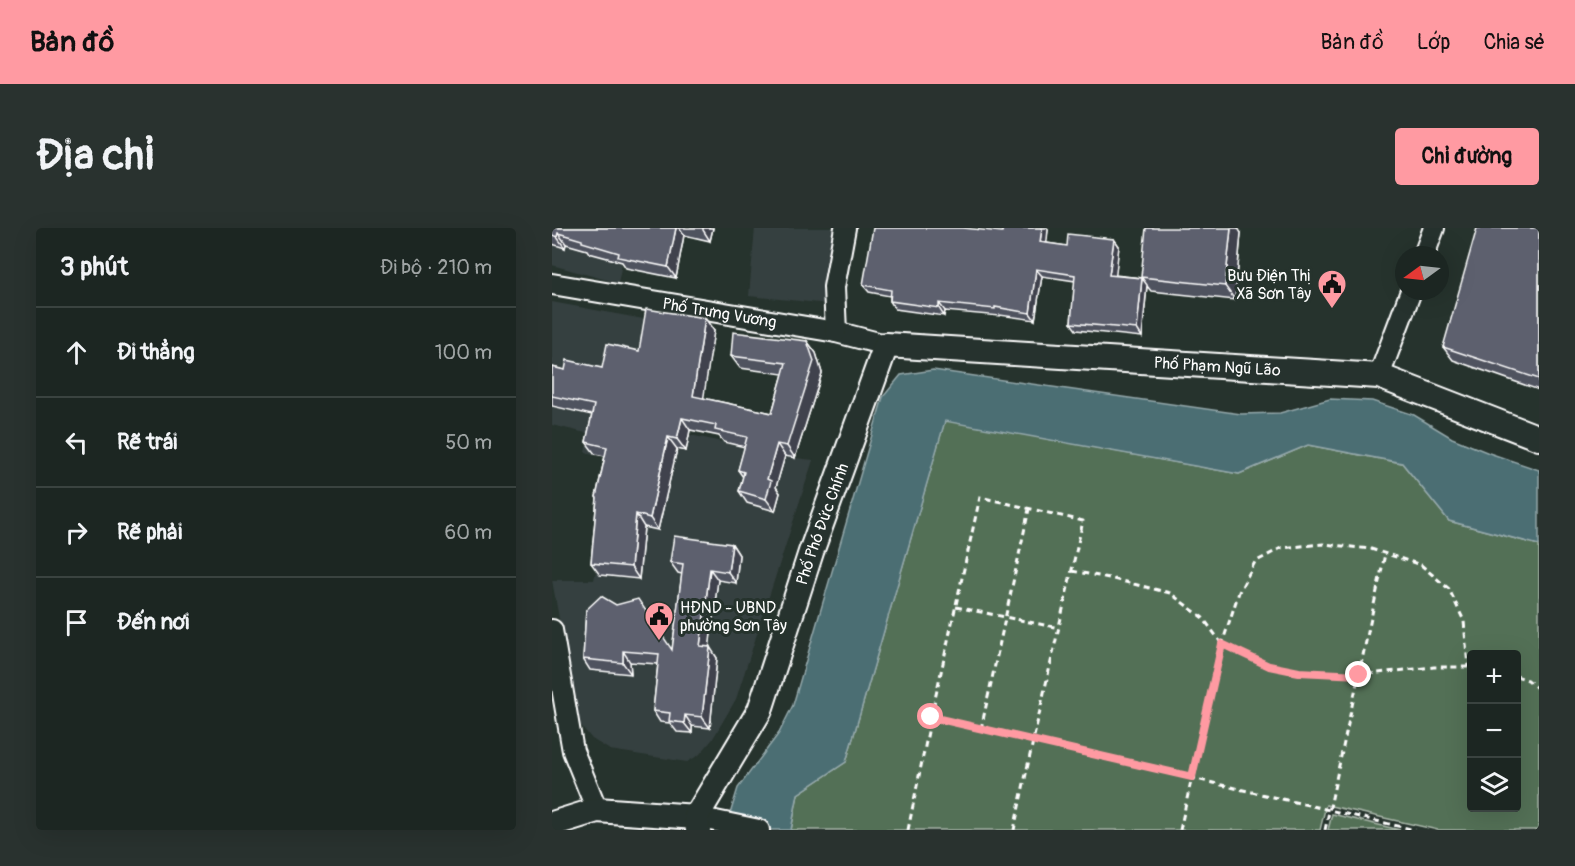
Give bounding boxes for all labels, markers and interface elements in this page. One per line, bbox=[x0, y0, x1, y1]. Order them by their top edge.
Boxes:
text: Bản đồ bbox=[30, 25, 114, 60]
text: Bản đồ bbox=[1320, 29, 1384, 56]
text: Lớp bbox=[1417, 29, 1450, 56]
text: Chia sẻ bbox=[1483, 29, 1545, 56]
button: Chỉ đường bbox=[1395, 128, 1539, 185]
text: Địa chỉ bbox=[36, 130, 154, 182]
north arrow bbox=[1395, 246, 1449, 300]
text: 3 phút bbox=[60, 251, 129, 283]
text: Đi bộ · 210 m bbox=[380, 255, 492, 280]
place label: Bưu Điện Thị Xã Sơn Tây bbox=[1227, 266, 1311, 304]
public building icon: Bưu Điện Thị Xã Sơn Tây bbox=[1316, 268, 1348, 310]
street label: Phố Trưng Vương bbox=[661, 294, 778, 333]
icon: ahead bbox=[60, 336, 93, 369]
text: Đi thẳng bbox=[117, 338, 195, 366]
text: 100 m bbox=[435, 340, 492, 365]
street label: Phố Phạm Ngũ Lão bbox=[1153, 353, 1282, 381]
icon: left bbox=[60, 426, 93, 459]
text: Rẽ trái bbox=[117, 428, 177, 456]
text: 50 m bbox=[445, 430, 492, 455]
street label: Phố Phó Đức Chính bbox=[792, 460, 853, 588]
icon: right bbox=[60, 516, 93, 549]
text: Rẽ phải bbox=[117, 518, 182, 546]
text: 60 m bbox=[445, 520, 492, 545]
place label: HĐND - UBND phường Sơn Tây bbox=[680, 598, 787, 636]
public building icon: HĐND - UBND phường Sơn Tây bbox=[643, 600, 675, 642]
icon: arrive bbox=[60, 606, 93, 639]
text: Đến nơi bbox=[117, 608, 189, 636]
map controls bbox=[1467, 650, 1521, 812]
button: + bbox=[1467, 650, 1521, 704]
route end bbox=[1345, 661, 1371, 687]
route start bbox=[917, 703, 943, 729]
button: − bbox=[1467, 704, 1521, 758]
button: layers bbox=[1467, 758, 1521, 812]

